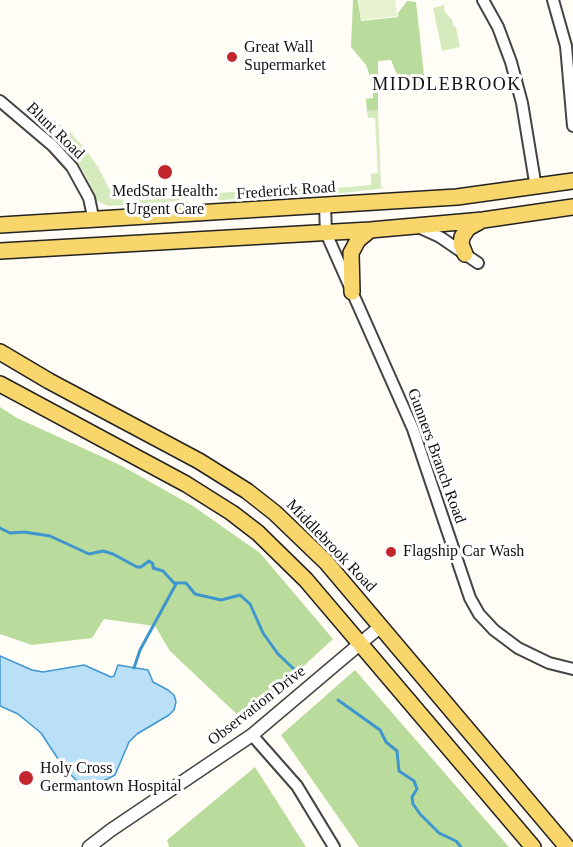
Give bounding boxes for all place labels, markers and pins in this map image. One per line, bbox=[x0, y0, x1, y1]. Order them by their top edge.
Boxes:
place label: Great Wall Supermarket bbox=[244, 38, 326, 76]
marker: Great Wall Supermarket bbox=[225, 50, 239, 64]
marker: MedStar Health: Urgent Care bbox=[156, 163, 174, 181]
place label: MedStar Health: Urgent Care bbox=[112, 182, 218, 220]
place label: Flagship Car Wash bbox=[403, 542, 524, 562]
marker: Flagship Car Wash bbox=[384, 545, 398, 559]
place label: Holy Cross Germantown Hospital bbox=[40, 759, 182, 797]
marker: Holy Cross Germantown Hospital bbox=[17, 769, 35, 787]

